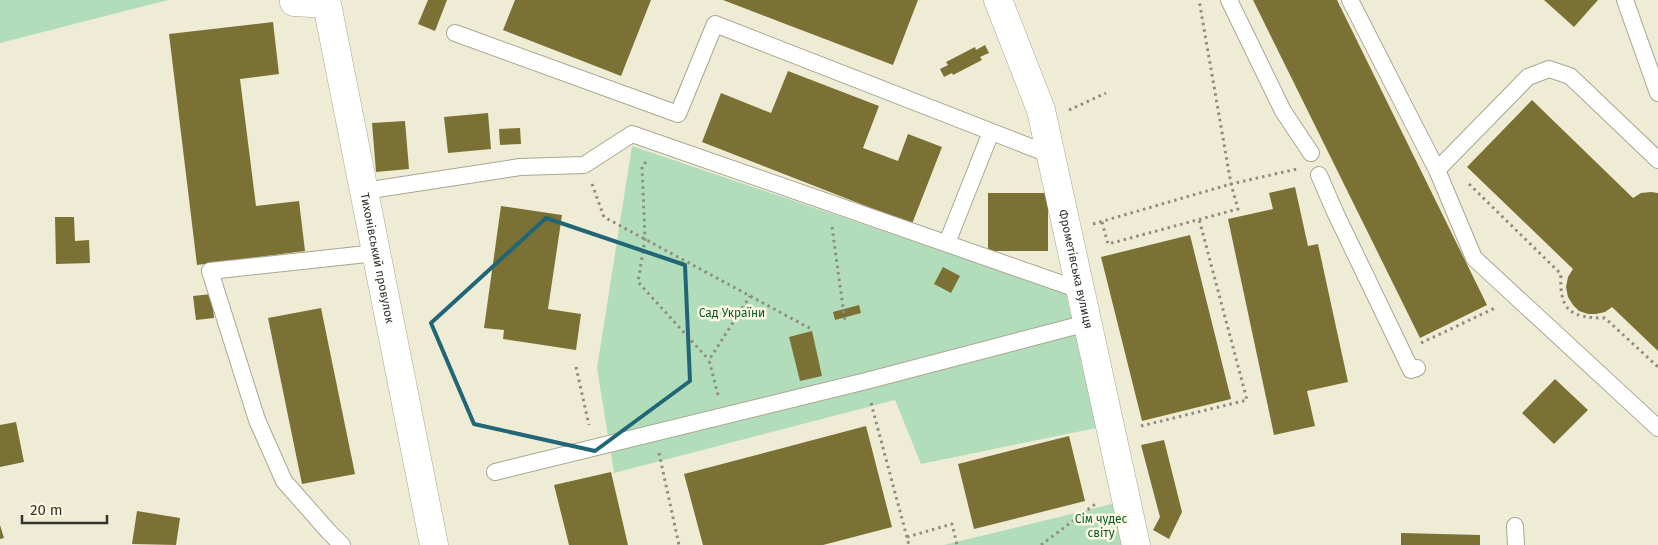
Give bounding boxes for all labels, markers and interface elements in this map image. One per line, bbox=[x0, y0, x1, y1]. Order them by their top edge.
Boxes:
street label: Тихонівський провулок bbox=[358, 192, 397, 325]
street label: Фрометівська вулиця bbox=[1056, 208, 1096, 330]
park label: Сад України bbox=[699, 306, 765, 320]
scale bar bbox=[22, 492, 108, 524]
text: 20 m bbox=[30, 501, 63, 519]
park label: Сім чудес світу bbox=[1075, 512, 1128, 540]

